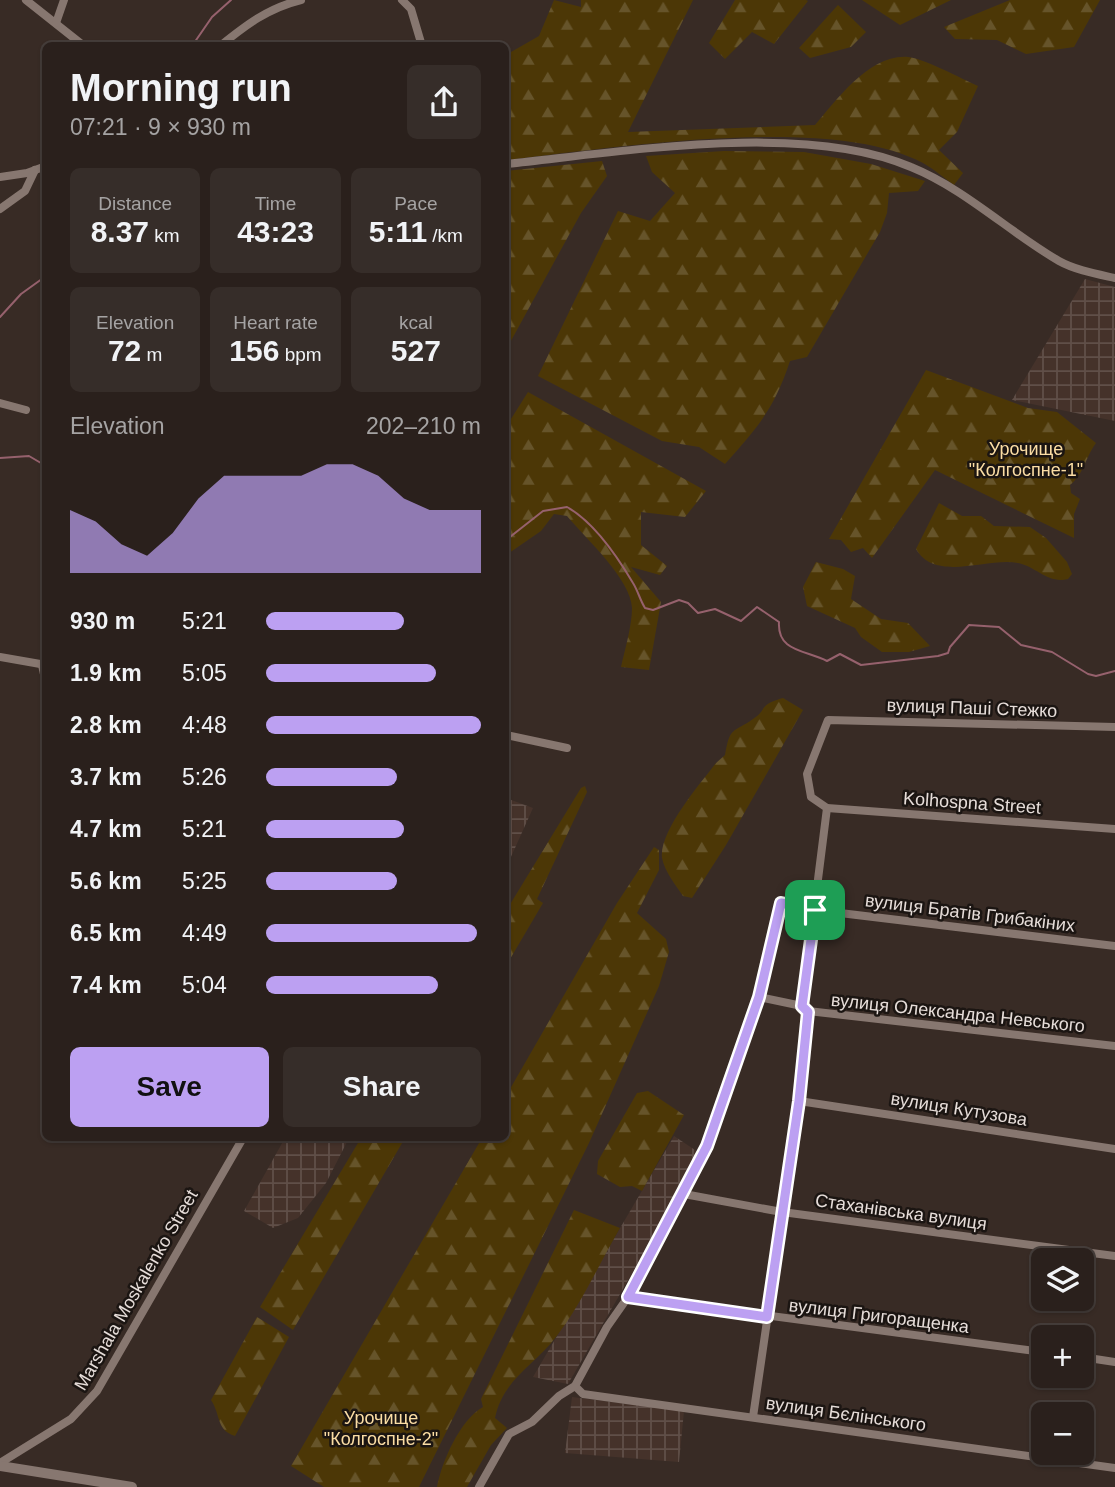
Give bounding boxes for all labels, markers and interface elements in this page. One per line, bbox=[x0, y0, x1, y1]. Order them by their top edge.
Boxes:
button: share bbox=[407, 65, 481, 139]
text: Morning run bbox=[70, 67, 292, 109]
text: 07:21 · 9 × 930 m bbox=[70, 114, 251, 140]
text: Distance bbox=[98, 193, 172, 214]
text: Time bbox=[255, 193, 296, 214]
text: Pace bbox=[394, 193, 437, 214]
text: 8.37 bbox=[91, 215, 149, 248]
text: 43:23 bbox=[237, 215, 314, 248]
text: 5:11 bbox=[369, 215, 427, 248]
text: km bbox=[149, 225, 180, 246]
text: /km bbox=[427, 225, 463, 246]
text: Elevation bbox=[96, 312, 174, 333]
text: Heart rate bbox=[233, 312, 318, 333]
text: kcal bbox=[399, 312, 433, 333]
text: 72 bbox=[108, 334, 141, 367]
text: 156 bbox=[229, 334, 279, 367]
text: 527 bbox=[391, 334, 441, 367]
text: m bbox=[141, 344, 162, 365]
text: bpm bbox=[279, 344, 322, 365]
text: Elevation bbox=[70, 413, 165, 439]
text: 202–210 m bbox=[366, 413, 481, 439]
park label: Урочище "Колгоспне-1" bbox=[969, 439, 1083, 480]
text: 930 m bbox=[70, 608, 135, 634]
text: 5:21 bbox=[182, 608, 227, 634]
text: 1.9 km bbox=[70, 660, 142, 686]
text: 5:05 bbox=[182, 660, 227, 686]
street label: вулиця Паші Стежко bbox=[886, 695, 1058, 721]
text: 2.8 km bbox=[70, 712, 142, 738]
text: 4:48 bbox=[182, 712, 227, 738]
text: 3.7 km bbox=[70, 764, 142, 790]
text: 5:26 bbox=[182, 764, 227, 790]
street label: Kolhospna Street bbox=[902, 788, 1042, 818]
text: 4.7 km bbox=[70, 816, 142, 842]
text: 5:21 bbox=[182, 816, 227, 842]
text: 5.6 km bbox=[70, 868, 142, 894]
text: 5:25 bbox=[182, 868, 227, 894]
pin bbox=[785, 880, 845, 940]
street label: вулиця Братів Грибакіних bbox=[864, 890, 1076, 936]
icon: arrive bbox=[796, 891, 834, 929]
text: 6.5 km bbox=[70, 920, 142, 946]
text: 4:49 bbox=[182, 920, 227, 946]
text: 7.4 km bbox=[70, 972, 142, 998]
text: 5:04 bbox=[182, 972, 227, 998]
street label: вулиця Олександра Невського bbox=[830, 990, 1086, 1036]
button: Save bbox=[70, 1047, 269, 1127]
button: Share bbox=[283, 1047, 481, 1127]
street label: вулиця Кутузова bbox=[889, 1088, 1030, 1130]
street label: Marshala Moskalenko Street bbox=[70, 1186, 202, 1394]
street label: Стаханівська вулиця bbox=[814, 1190, 988, 1234]
map controls bbox=[1031, 1248, 1094, 1465]
button: layers bbox=[1031, 1248, 1094, 1311]
street label: вулиця Григоращенка bbox=[788, 1295, 971, 1337]
button: + bbox=[1031, 1325, 1094, 1388]
street label: вулиця Бєлінського bbox=[765, 1393, 927, 1435]
button: − bbox=[1031, 1402, 1094, 1465]
park label: Урочище "Колгоспне-2" bbox=[324, 1408, 438, 1449]

